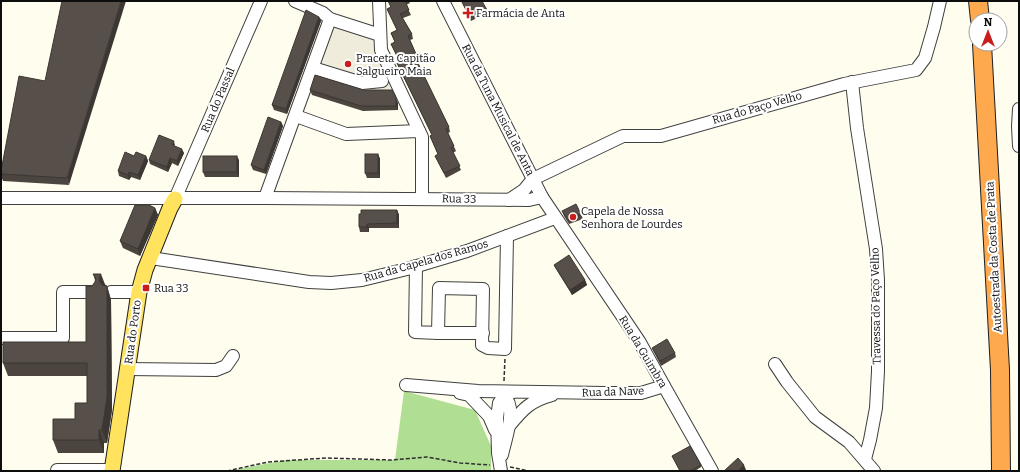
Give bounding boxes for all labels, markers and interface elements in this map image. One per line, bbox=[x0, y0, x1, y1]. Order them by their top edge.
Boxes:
place label: Farmácia de Anta bbox=[476, 7, 565, 20]
marker: Farmácia de Anta bbox=[463, 8, 473, 18]
north arrow bbox=[968, 12, 1008, 52]
text: N bbox=[984, 16, 993, 29]
street label: Rua da Tuna Musical de Anta bbox=[459, 42, 537, 178]
place label: Praceta Capitão Salgueiro Maia bbox=[356, 52, 435, 78]
marker: Praceta Capitão Salgueiro Maia bbox=[343, 59, 353, 69]
street label: Rua do Passal bbox=[199, 66, 237, 134]
street label: Rua do Paço Velho bbox=[711, 89, 803, 127]
street label: Autoestrada da Costa de Prata bbox=[984, 181, 1004, 333]
street label: Rua 33 bbox=[442, 192, 476, 206]
place label: Capela de Nossa Senhora de Lourdes bbox=[581, 205, 683, 231]
marker: Capela de Nossa Senhora de Lourdes bbox=[568, 212, 578, 222]
street label: Rua da Capela dos Ramos bbox=[362, 237, 490, 285]
street label: Travessa do Paço Velho bbox=[868, 247, 884, 365]
place label: Rua 33 bbox=[154, 282, 188, 295]
marker: Rua 33 bbox=[141, 283, 151, 293]
street label: Rua do Porto bbox=[122, 299, 144, 365]
street label: Rua da Guimbra bbox=[616, 313, 670, 391]
street label: Rua da Nave bbox=[582, 384, 644, 400]

